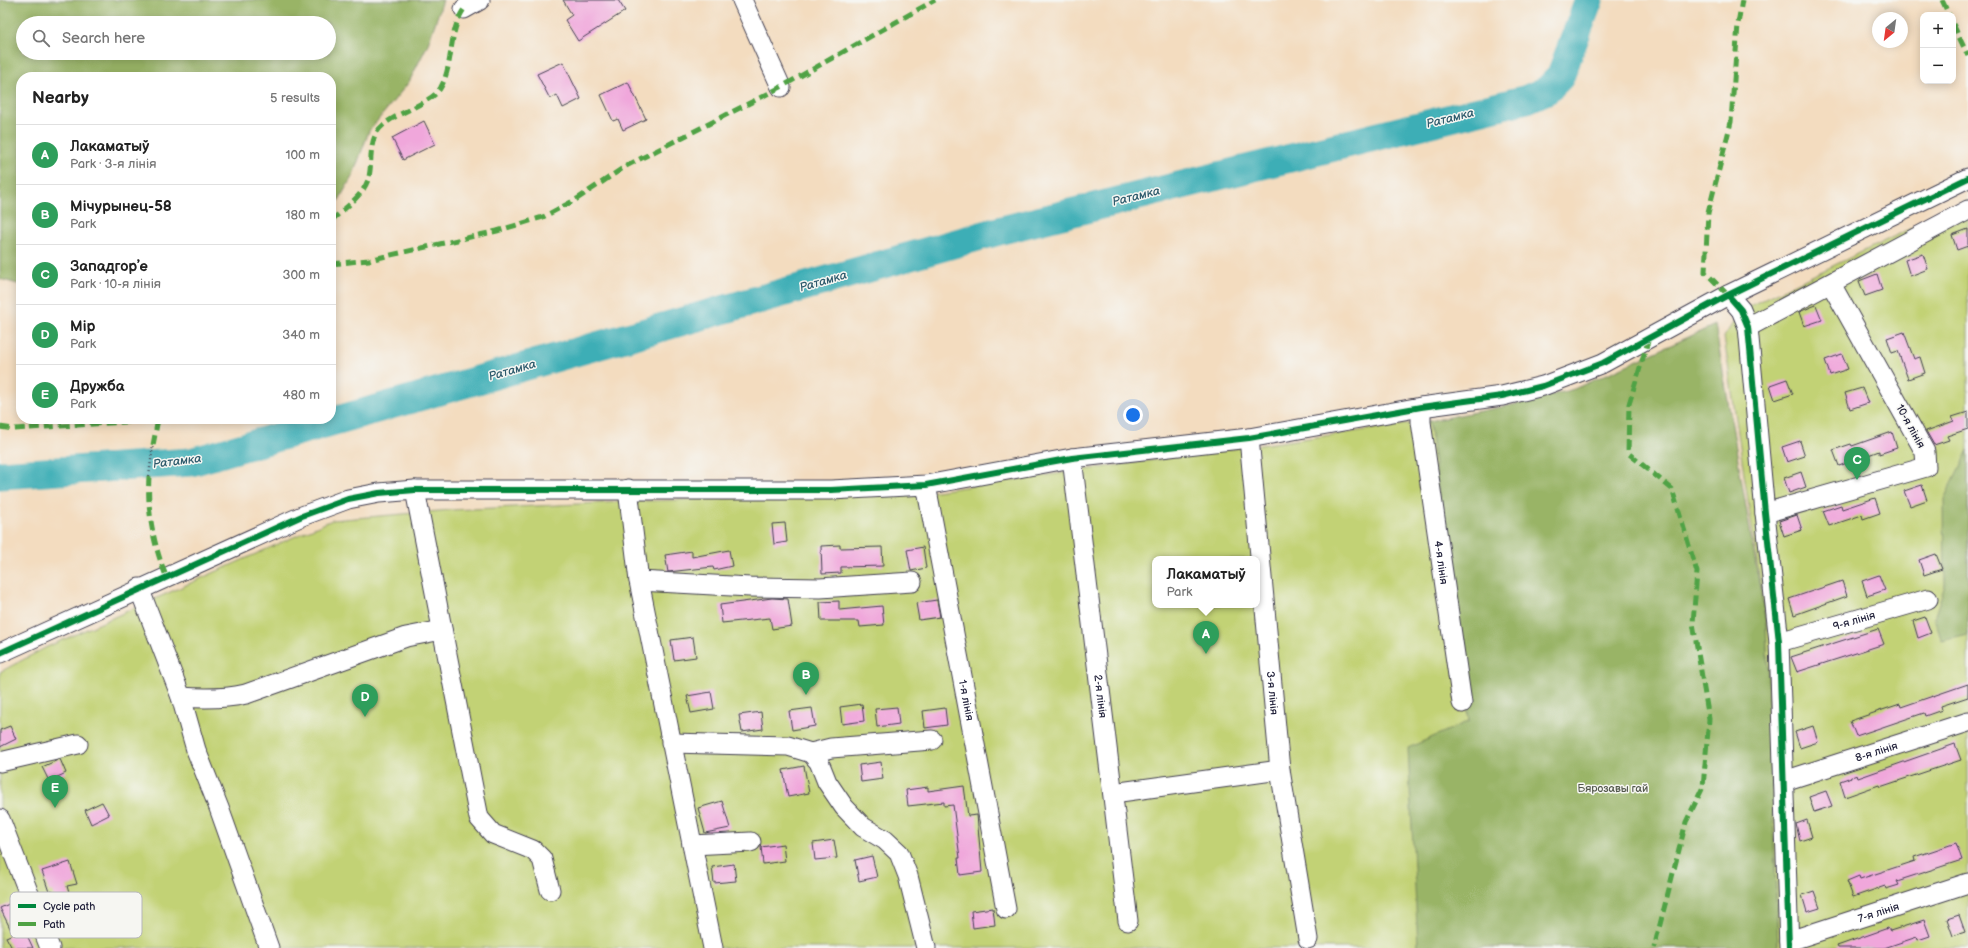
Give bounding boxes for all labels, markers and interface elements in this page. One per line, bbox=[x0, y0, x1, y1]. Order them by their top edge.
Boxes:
north arrow bbox=[1872, 12, 1908, 48]
map controls bbox=[1920, 12, 1956, 84]
button: + bbox=[1920, 12, 1956, 48]
search box bbox=[16, 16, 336, 60]
icon: search bbox=[30, 27, 52, 49]
text: Search here bbox=[62, 29, 145, 48]
button: − bbox=[1920, 48, 1956, 84]
text: Nearby bbox=[32, 88, 89, 108]
text: 5 results bbox=[270, 90, 320, 106]
water label: Ратамка bbox=[1425, 105, 1476, 132]
text: Лакаматыў bbox=[70, 137, 149, 156]
text: A bbox=[41, 147, 49, 163]
text: 100 m bbox=[285, 147, 320, 163]
text: Park · 3-я лінія bbox=[70, 156, 156, 172]
water label: Ратамка bbox=[1111, 183, 1162, 210]
text: Мічурынец-58 bbox=[70, 197, 172, 216]
text: B bbox=[40, 207, 50, 223]
text: 180 m bbox=[285, 207, 320, 223]
text: Park bbox=[70, 216, 96, 232]
text: Западгорʼе bbox=[70, 257, 148, 276]
text: C bbox=[40, 267, 50, 283]
text: 300 m bbox=[282, 267, 320, 283]
water label: Ратамка bbox=[798, 268, 849, 295]
text: Park · 10-я лінія bbox=[70, 276, 161, 292]
text: Мір bbox=[70, 317, 95, 336]
text: D bbox=[40, 327, 50, 343]
text: 340 m bbox=[282, 327, 320, 343]
text: Park bbox=[70, 336, 96, 352]
water label: Ратамка bbox=[487, 357, 538, 384]
text: Дружба bbox=[70, 377, 125, 396]
text: E bbox=[41, 387, 49, 403]
text: 480 m bbox=[283, 387, 320, 403]
text: Park bbox=[70, 396, 96, 412]
street label: 10-я лінія bbox=[1893, 402, 1928, 450]
your location bbox=[1123, 405, 1143, 425]
pin: C bbox=[1844, 447, 1870, 480]
water label: Ратамка bbox=[152, 451, 202, 472]
street label: 4-я лінія bbox=[1431, 540, 1451, 585]
popup bbox=[1152, 556, 1260, 608]
text: Лакаматыў bbox=[1166, 565, 1246, 584]
text: Park bbox=[1166, 584, 1192, 600]
street label: 9-я лінія bbox=[1831, 609, 1877, 633]
pin: A bbox=[1193, 621, 1219, 654]
pin: B bbox=[793, 662, 819, 695]
street label: 3-я лінія bbox=[1264, 670, 1281, 715]
street label: 2-я лінія bbox=[1091, 674, 1109, 719]
street label: 1-я лінія bbox=[956, 679, 976, 722]
pin: D bbox=[352, 684, 378, 717]
street label: 8-я лінія bbox=[1854, 739, 1899, 765]
pin: E bbox=[42, 775, 68, 808]
park label: Бярозавы гай bbox=[1578, 782, 1648, 795]
legend bbox=[10, 892, 142, 938]
text: Cycle path bbox=[43, 900, 95, 913]
street label: 7-я лінія bbox=[1856, 900, 1901, 925]
text: Path bbox=[43, 918, 65, 931]

